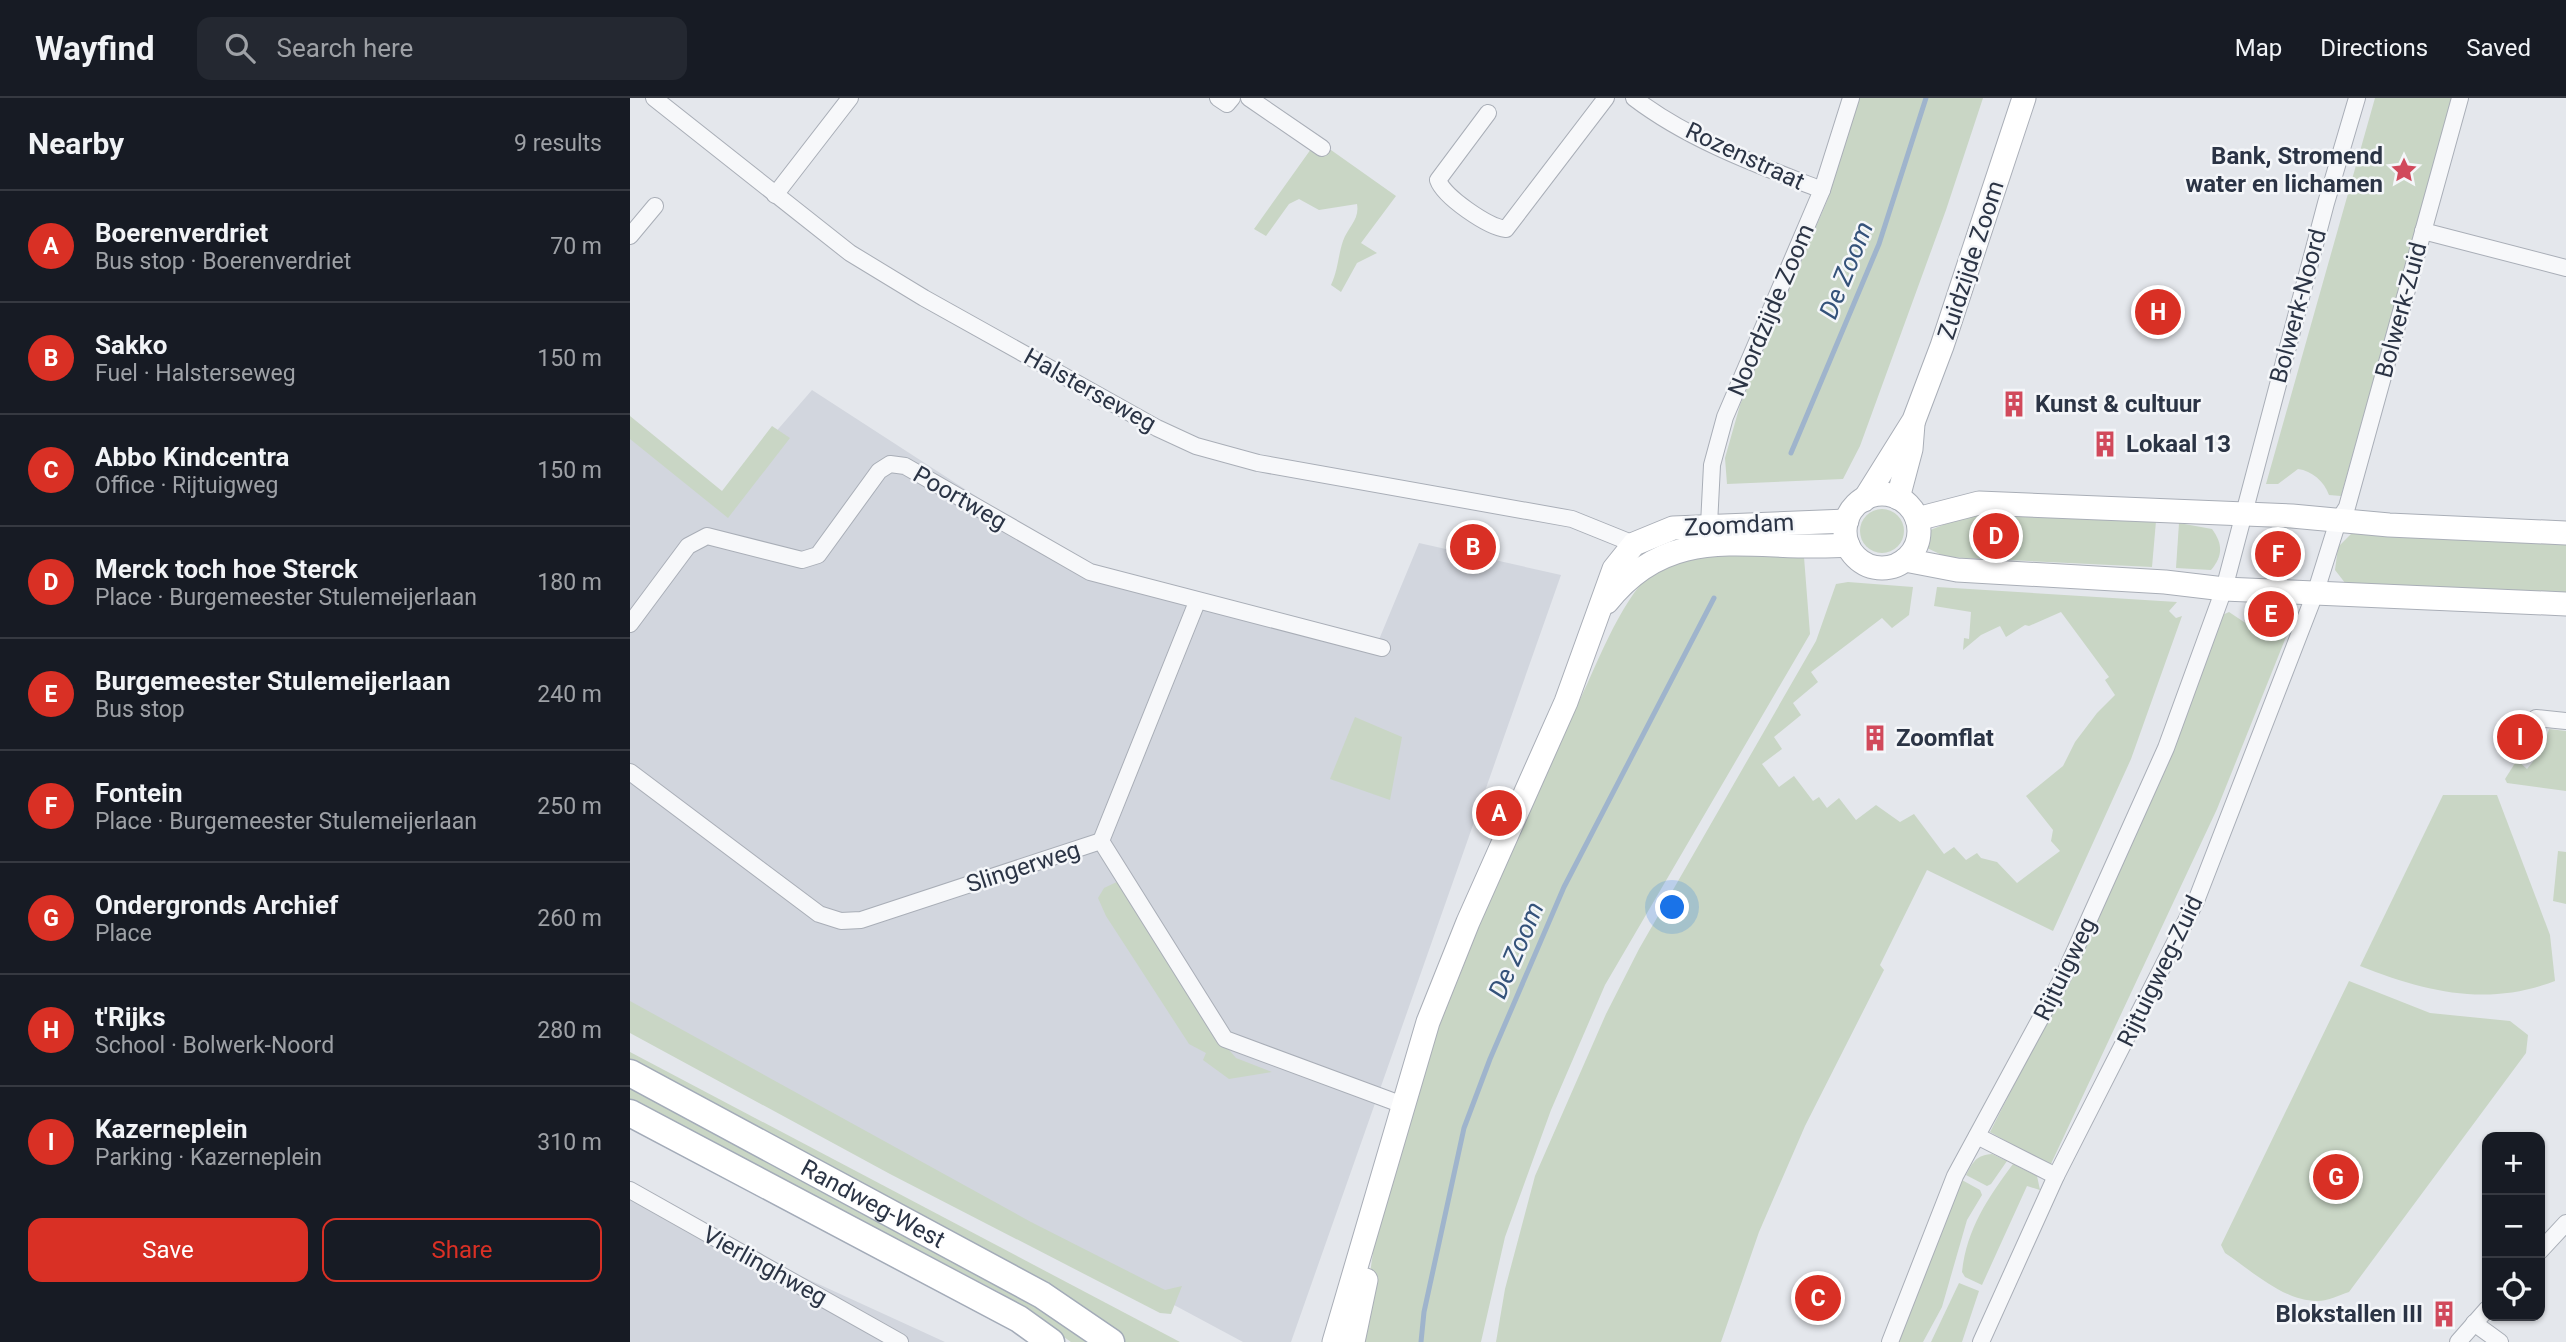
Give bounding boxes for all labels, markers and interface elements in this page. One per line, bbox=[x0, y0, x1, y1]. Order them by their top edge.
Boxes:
search box bbox=[197, 17, 687, 80]
text: Wayfind bbox=[35, 29, 155, 68]
icon: search bbox=[221, 29, 259, 67]
text: Search here bbox=[277, 33, 413, 63]
text: Map bbox=[2235, 34, 2282, 62]
text: Directions bbox=[2320, 34, 2428, 62]
text: Saved bbox=[2466, 34, 2531, 62]
street label: Rozenstraat bbox=[1681, 116, 1809, 196]
text: Nearby bbox=[28, 126, 124, 161]
text: 9 results bbox=[514, 130, 602, 157]
place label: Bank, Stromend water en lichamen bbox=[2186, 142, 2383, 198]
place icon: Bank, Stromend water en lichamen bbox=[2389, 155, 2419, 185]
street label: Zuidzijde Zoom bbox=[1932, 177, 2010, 343]
water label: De Zoom bbox=[1813, 217, 1879, 323]
text: Boerenverdriet bbox=[95, 218, 268, 248]
street label: Noordzijde Zoom bbox=[1722, 220, 1820, 400]
street label: Bolwerk-Noord bbox=[2264, 226, 2332, 386]
text: A bbox=[43, 233, 59, 260]
text: 70 m bbox=[550, 233, 602, 260]
street label: Bolwerk-Zuid bbox=[2369, 239, 2433, 381]
text: Bus stop · Boerenverdriet bbox=[95, 248, 351, 275]
pin: H bbox=[2135, 286, 2181, 338]
text: Sakko bbox=[95, 330, 167, 360]
street label: Halsterseweg bbox=[1019, 342, 1161, 438]
text: B bbox=[44, 345, 58, 372]
text: 150 m bbox=[537, 345, 602, 372]
text: Fuel · Halsterseweg bbox=[95, 360, 296, 387]
building icon: Kunst & cultuur bbox=[1999, 389, 2029, 419]
place label: Kunst & cultuur bbox=[2035, 390, 2201, 418]
building icon: Lokaal 13 bbox=[2090, 429, 2120, 459]
place label: Lokaal 13 bbox=[2126, 430, 2231, 458]
text: Abbo Kindcentra bbox=[95, 442, 289, 472]
text: C bbox=[43, 457, 59, 484]
text: 150 m bbox=[537, 457, 602, 484]
street label: Poortweg bbox=[908, 460, 1012, 536]
text: Office · Rijtuigweg bbox=[95, 472, 278, 499]
street label: Zoomdam bbox=[1683, 508, 1795, 542]
pin: D bbox=[1973, 510, 2019, 562]
pin: B bbox=[1450, 521, 1496, 573]
pin: F bbox=[2255, 528, 2301, 580]
text: Merck toch hoe Sterck bbox=[95, 554, 358, 584]
text: D bbox=[44, 569, 58, 596]
text: 180 m bbox=[537, 569, 602, 596]
text: Place · Burgemeester Stulemeijerlaan bbox=[95, 584, 477, 611]
pin: E bbox=[2248, 588, 2294, 640]
text: Burgemeester Stulemeijerlaan bbox=[95, 666, 450, 696]
text: E bbox=[45, 681, 57, 708]
text: 240 m bbox=[537, 681, 602, 708]
text: Bus stop bbox=[95, 696, 185, 723]
pin: I bbox=[2497, 711, 2543, 763]
building icon: Zoomflat bbox=[1860, 723, 1890, 753]
place label: Zoomflat bbox=[1896, 724, 1994, 752]
text: Fontein bbox=[95, 778, 183, 808]
pin: A bbox=[1476, 787, 1522, 839]
text: F bbox=[45, 793, 57, 820]
text: 250 m bbox=[537, 793, 602, 820]
text: Place · Burgemeester Stulemeijerlaan bbox=[95, 808, 477, 835]
street label: Slingerweg bbox=[963, 835, 1083, 899]
text: Ondergronds Archief bbox=[95, 890, 338, 920]
your location bbox=[1655, 890, 1689, 924]
street label: Rijtuigweg-Zuid bbox=[2111, 891, 2209, 1051]
water label: De Zoom bbox=[1482, 897, 1550, 1003]
text: G bbox=[43, 905, 59, 932]
text: 260 m bbox=[537, 905, 602, 932]
street label: Rijtuigweg bbox=[2028, 913, 2102, 1025]
text: Place bbox=[95, 920, 152, 947]
text: t'Rijks bbox=[95, 1002, 166, 1032]
text: H bbox=[43, 1017, 59, 1044]
text: 280 m bbox=[537, 1017, 602, 1044]
text: School · Bolwerk-Noord bbox=[95, 1032, 334, 1059]
text: Kazerneplein bbox=[95, 1114, 248, 1144]
text: I bbox=[48, 1129, 54, 1156]
text: 310 m bbox=[537, 1129, 602, 1156]
map controls bbox=[2482, 1132, 2545, 1321]
button: + bbox=[2482, 1132, 2545, 1195]
text: Parking · Kazerneplein bbox=[95, 1144, 322, 1171]
pin: G bbox=[2313, 1151, 2359, 1203]
street label: Randweg-West bbox=[796, 1154, 950, 1254]
button: − bbox=[2482, 1195, 2545, 1258]
button: Save bbox=[28, 1218, 308, 1282]
button: Share bbox=[322, 1218, 602, 1282]
street label: Vierlinghweg bbox=[698, 1220, 832, 1312]
button: locate bbox=[2482, 1258, 2545, 1321]
pin: C bbox=[1795, 1272, 1841, 1324]
building icon: Blokstallen III bbox=[2429, 1299, 2459, 1329]
place label: Blokstallen III bbox=[2276, 1300, 2423, 1328]

